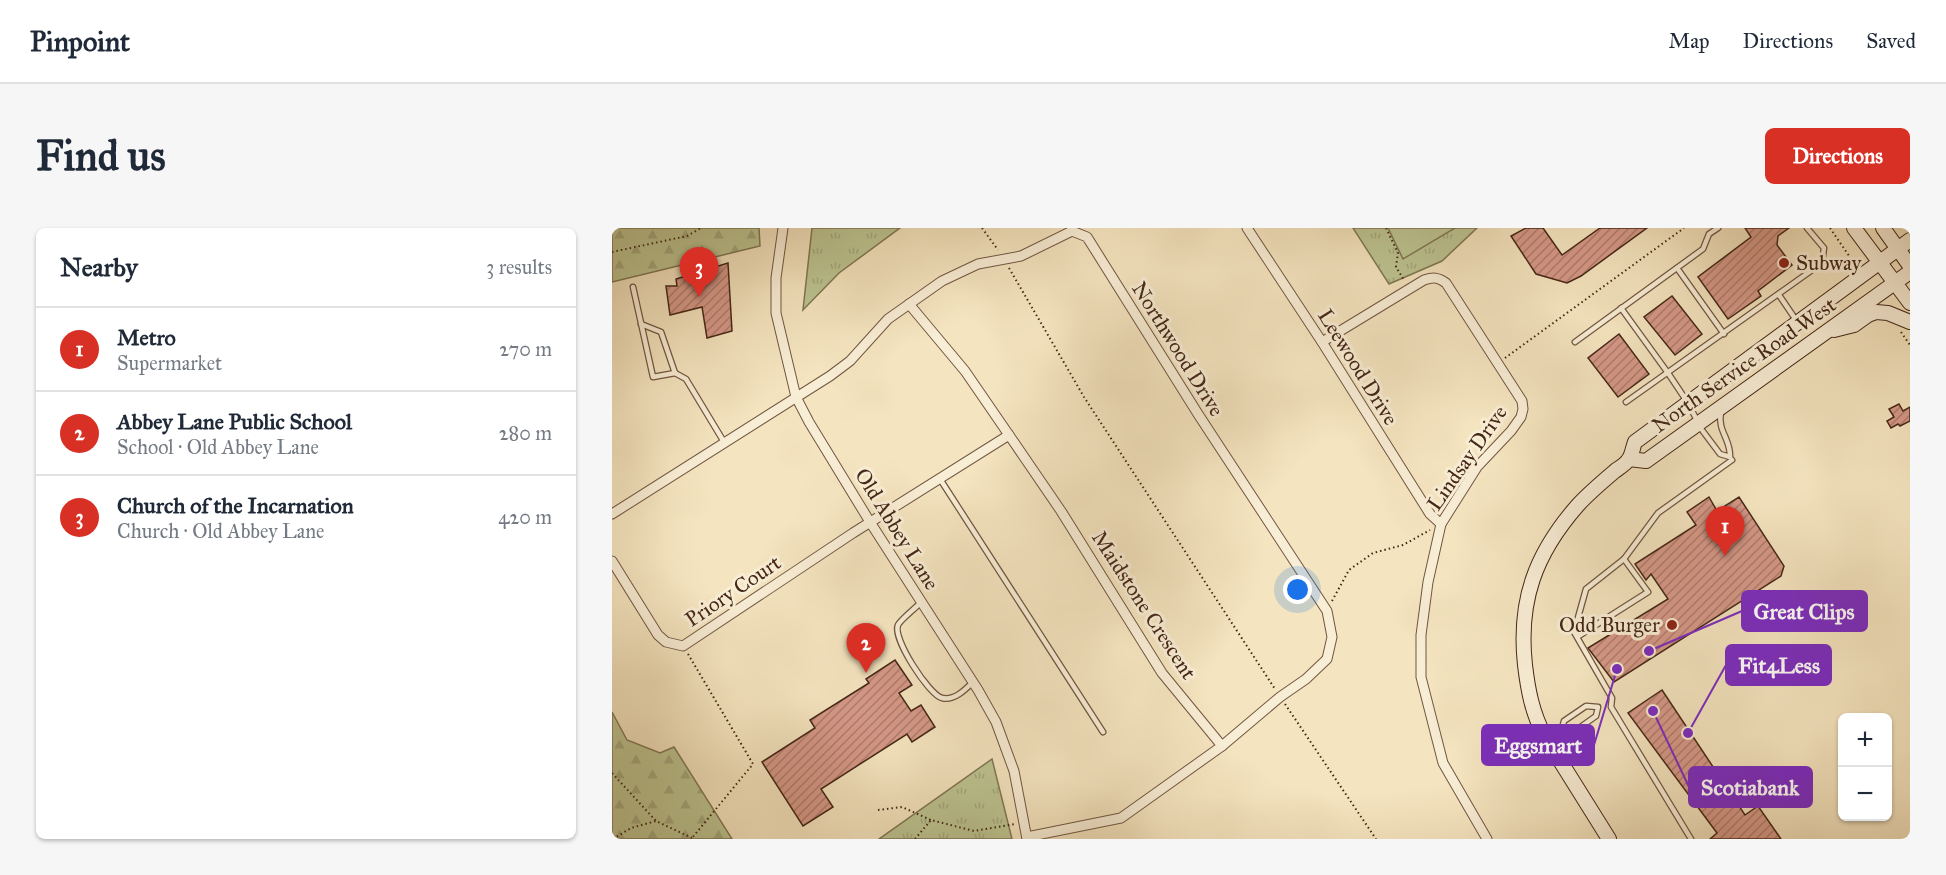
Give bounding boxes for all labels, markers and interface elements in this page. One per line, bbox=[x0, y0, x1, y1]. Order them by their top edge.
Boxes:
text: Pinpoint bbox=[30, 24, 130, 59]
text: Map bbox=[1669, 28, 1710, 54]
text: Directions bbox=[1743, 28, 1833, 54]
text: Saved bbox=[1866, 28, 1916, 54]
button: Directions bbox=[1765, 128, 1910, 184]
text: Find us bbox=[36, 130, 166, 182]
pin: 3 bbox=[680, 248, 718, 297]
place label: Subway bbox=[1796, 250, 1863, 276]
text: Nearby bbox=[60, 251, 138, 283]
text: 3 results bbox=[486, 255, 552, 279]
marker: Subway bbox=[1777, 256, 1791, 270]
street label: Northwood Drive bbox=[1126, 277, 1230, 421]
street label: North Service Road West bbox=[1647, 291, 1842, 438]
street label: Leewood Drive bbox=[1312, 304, 1404, 430]
text: Metro bbox=[117, 324, 176, 351]
text: 1 bbox=[76, 337, 83, 361]
text: 270 m bbox=[499, 337, 552, 361]
text: Supermarket bbox=[117, 351, 222, 375]
street label: Lindsay Drive bbox=[1421, 400, 1513, 516]
text: Abbey Lane Public School bbox=[117, 408, 352, 435]
text: 2 bbox=[75, 421, 84, 445]
text: 280 m bbox=[499, 421, 552, 445]
text: School · Old Abbey Lane bbox=[117, 435, 319, 459]
street label: Old Abbey Lane bbox=[849, 463, 945, 595]
text: Church of the Incarnation bbox=[117, 492, 354, 519]
text: 3 bbox=[76, 505, 84, 529]
text: 420 m bbox=[498, 505, 552, 529]
pin: 1 bbox=[1706, 506, 1744, 556]
text: Church · Old Abbey Lane bbox=[117, 519, 324, 543]
street label: Maidstone Crescent bbox=[1086, 526, 1202, 685]
street label: Priory Court bbox=[680, 549, 786, 633]
your location bbox=[1283, 575, 1312, 604]
callout: Great Clips bbox=[1742, 591, 1867, 631]
text: Great Clips bbox=[1753, 598, 1855, 625]
place label: Odd Burger bbox=[1559, 612, 1660, 638]
marker: Odd Burger bbox=[1665, 618, 1679, 632]
pin: 2 bbox=[846, 624, 886, 673]
callout: Fit4Less bbox=[1726, 645, 1831, 685]
text: Fit4Less bbox=[1738, 652, 1820, 679]
map controls bbox=[1838, 713, 1892, 821]
button: + bbox=[1838, 713, 1892, 767]
callout: Eggsmart bbox=[1482, 725, 1594, 765]
text: Eggsmart bbox=[1494, 732, 1582, 759]
callout: Scotiabank bbox=[1689, 767, 1812, 807]
button: − bbox=[1838, 767, 1892, 821]
text: Scotiabank bbox=[1701, 774, 1800, 801]

